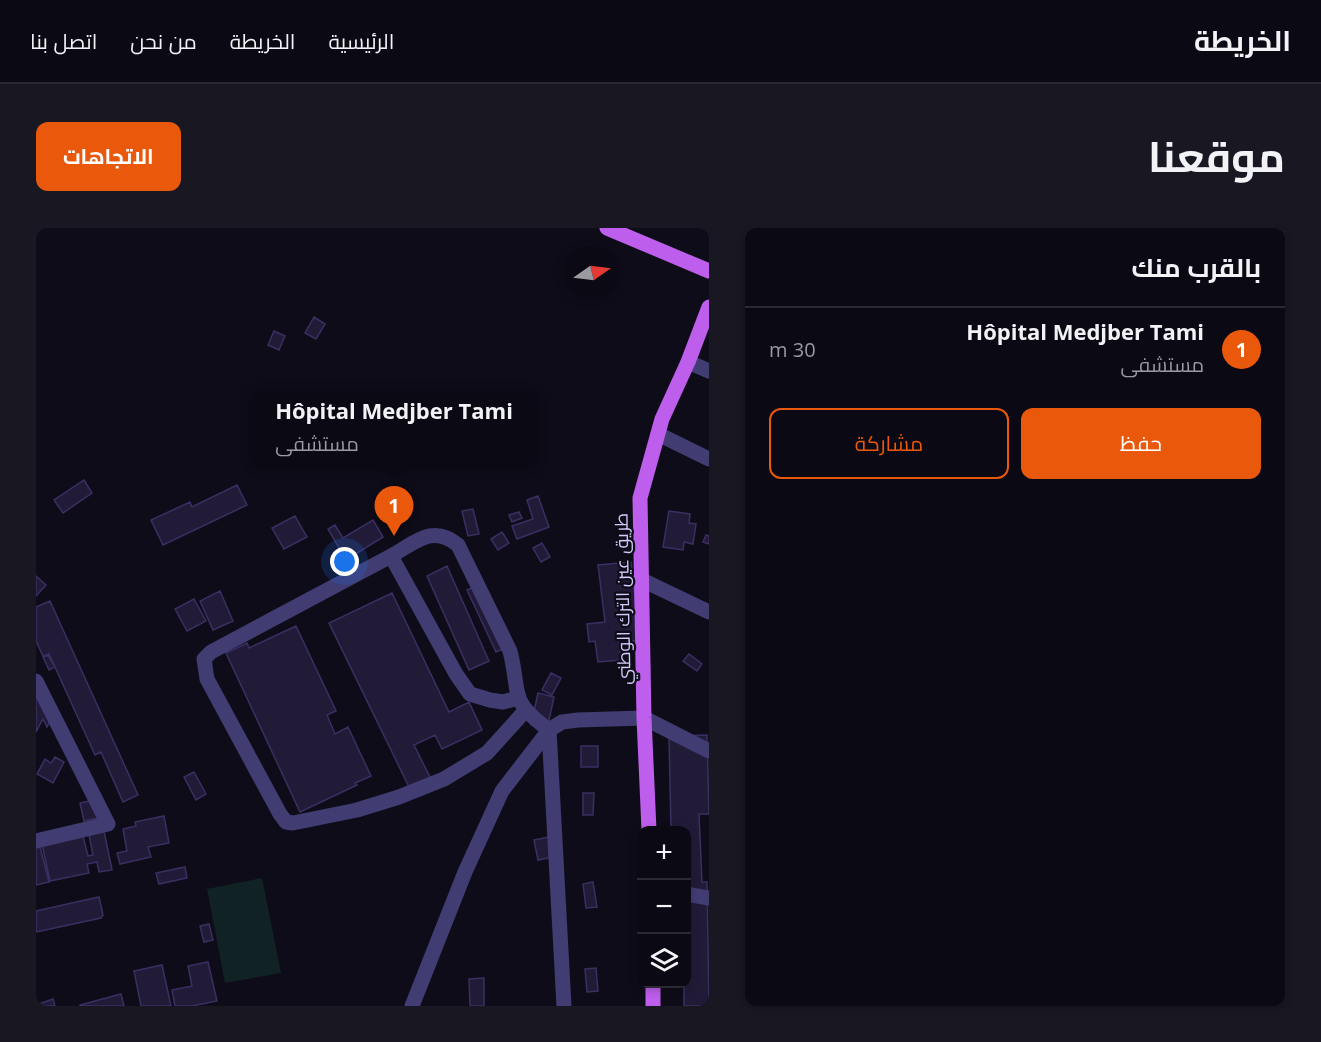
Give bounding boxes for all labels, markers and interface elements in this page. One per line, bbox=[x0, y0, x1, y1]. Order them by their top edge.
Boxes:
text: الخريطة bbox=[1194, 21, 1291, 59]
text: اتصل بنا bbox=[30, 27, 97, 55]
text: من نحن bbox=[130, 27, 197, 55]
text: الخريطة bbox=[230, 27, 295, 55]
text: الرئيسية bbox=[328, 27, 394, 55]
button: الاتجاهات bbox=[36, 122, 181, 191]
text: موقعنا bbox=[1148, 127, 1285, 184]
north arrow bbox=[565, 246, 619, 300]
text: بالقرب منك bbox=[1132, 249, 1261, 285]
text: Hôpital Medjber Tami bbox=[966, 316, 1204, 346]
text: 30 m bbox=[769, 336, 816, 363]
text: 1 bbox=[1236, 336, 1247, 363]
text: مستشفى bbox=[1120, 351, 1204, 378]
popup bbox=[250, 389, 538, 467]
text: Hôpital Medjber Tami bbox=[275, 395, 513, 425]
button: مشاركة bbox=[769, 408, 1009, 479]
button: حفظ bbox=[1021, 408, 1261, 479]
text: مستشفى bbox=[275, 430, 359, 457]
pin: 1 bbox=[374, 486, 414, 536]
street label: طريق عين الترك الوطني bbox=[609, 513, 638, 685]
your location bbox=[330, 547, 359, 576]
map controls bbox=[637, 826, 691, 988]
button: + bbox=[637, 826, 691, 880]
button: − bbox=[637, 880, 691, 934]
button: layers bbox=[637, 934, 691, 988]

